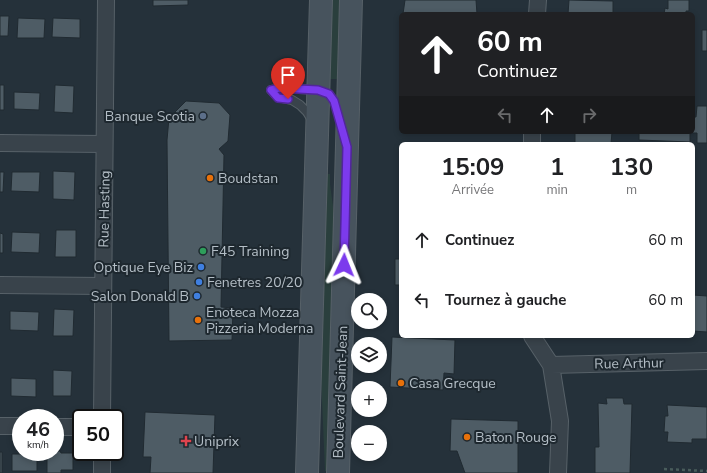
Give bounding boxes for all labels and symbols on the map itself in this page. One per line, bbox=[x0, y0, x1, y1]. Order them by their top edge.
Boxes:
pin bbox=[271, 58, 305, 99]
place label: Banque Scotia bbox=[105, 107, 195, 126]
marker: Banque Scotia bbox=[198, 111, 208, 121]
place label: Boudstan bbox=[218, 169, 278, 188]
street label: Rue Hasting bbox=[94, 170, 115, 248]
marker: Boudstan bbox=[205, 173, 215, 183]
place label: F45 Training bbox=[211, 242, 289, 261]
position arrow bbox=[323, 244, 365, 286]
marker: F45 Training bbox=[198, 246, 208, 256]
place label: Optique Eye Biz bbox=[94, 258, 194, 277]
marker: Optique Eye Biz bbox=[196, 262, 206, 272]
place label: Fenetres 20/20 bbox=[207, 273, 302, 292]
marker: Fenetres 20/20 bbox=[194, 277, 204, 287]
place label: Salon Donald B bbox=[91, 287, 189, 306]
marker: Salon Donald B bbox=[192, 291, 202, 301]
place label: Enoteca Mozza Pizzeria Moderna bbox=[206, 303, 313, 338]
marker: Enoteca Mozza Pizzeria Moderna bbox=[193, 315, 203, 325]
street label: Boulevard Saint-Jean bbox=[329, 325, 352, 459]
street label: Rue Arthur bbox=[594, 353, 664, 374]
place label: Casa Grecque bbox=[409, 374, 496, 393]
marker: Casa Grecque bbox=[396, 378, 406, 388]
speed limit sign: 50 bbox=[72, 409, 124, 461]
place label: Baton Rouge bbox=[475, 428, 557, 447]
place label: Uniprix bbox=[194, 432, 240, 451]
marker: Baton Rouge bbox=[462, 432, 472, 442]
marker: Uniprix bbox=[181, 436, 191, 446]

